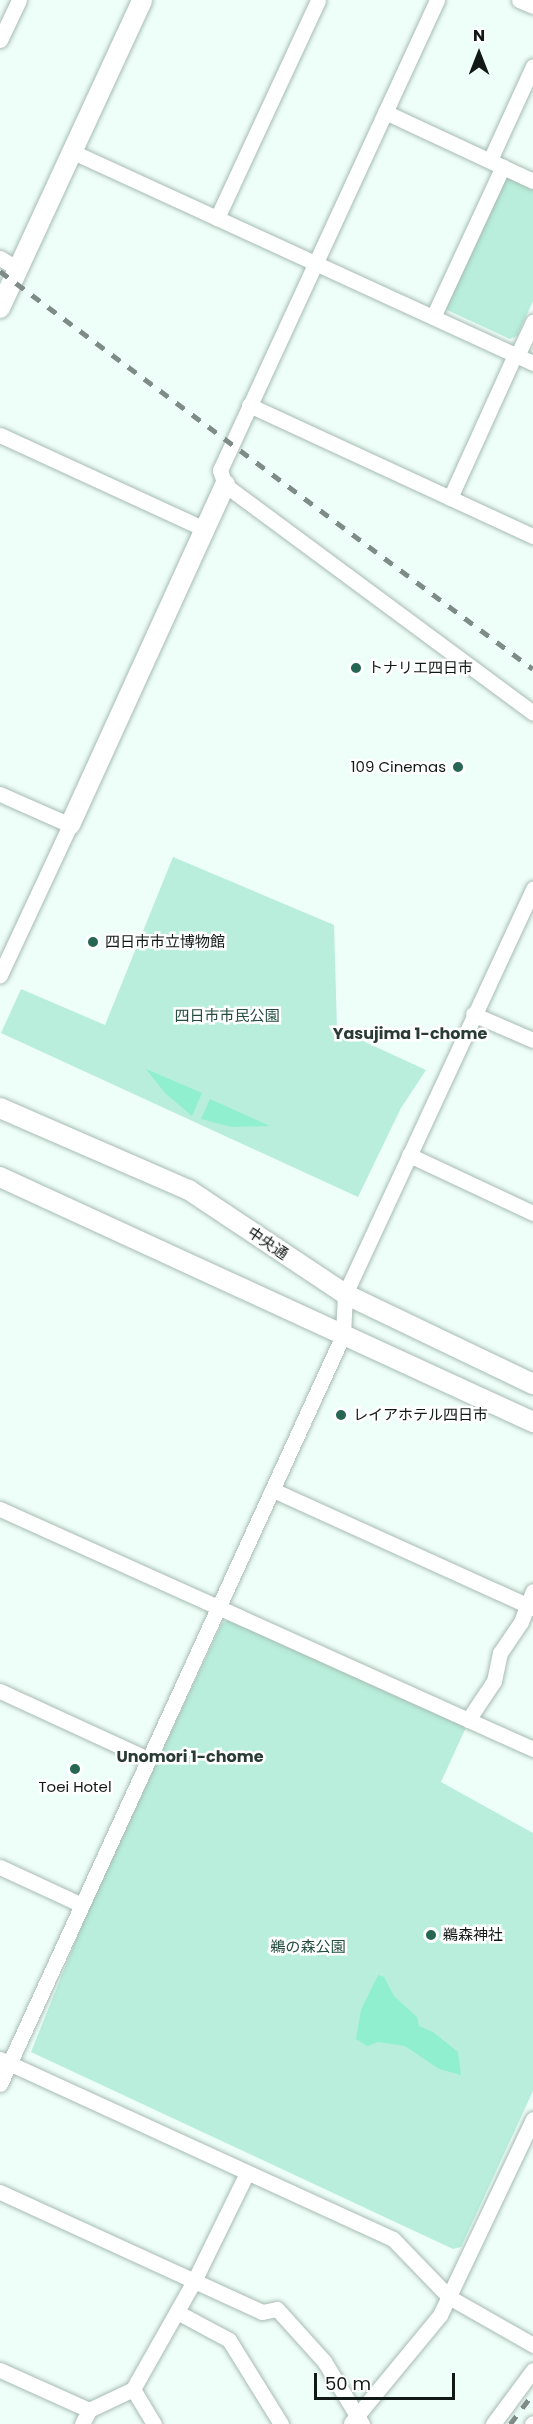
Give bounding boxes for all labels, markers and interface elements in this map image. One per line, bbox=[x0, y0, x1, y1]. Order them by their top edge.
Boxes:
north arrow bbox=[449, 24, 509, 84]
text: N bbox=[473, 24, 485, 47]
place label: トナリエ四日市 bbox=[368, 659, 473, 677]
marker: トナリエ四日市 bbox=[349, 661, 363, 675]
place label: 109 Cinemas bbox=[351, 758, 446, 776]
marker: 109 Cinemas bbox=[451, 760, 465, 774]
place label: 四日市市立博物館 bbox=[105, 933, 225, 951]
marker: 四日市市立博物館 bbox=[86, 935, 100, 949]
park label: 四日市市民公園 bbox=[175, 1007, 279, 1025]
district label: Yasujima 1-chome bbox=[333, 1024, 487, 1044]
street label: 中央通 bbox=[244, 1223, 292, 1263]
place label: レイアホテル四日市 bbox=[353, 1406, 488, 1424]
marker: レイアホテル四日市 bbox=[334, 1408, 348, 1422]
district label: Unomori 1-chome bbox=[116, 1747, 264, 1767]
marker: Toei Hotel bbox=[68, 1762, 82, 1776]
place label: Toei Hotel bbox=[38, 1778, 112, 1796]
place label: 鵜森神社 bbox=[443, 1926, 503, 1944]
marker: 鵜森神社 bbox=[424, 1928, 438, 1942]
park label: 鵜の森公園 bbox=[271, 1938, 345, 1956]
scale bar bbox=[317, 2361, 458, 2399]
text: 50 m bbox=[325, 2371, 371, 2396]

